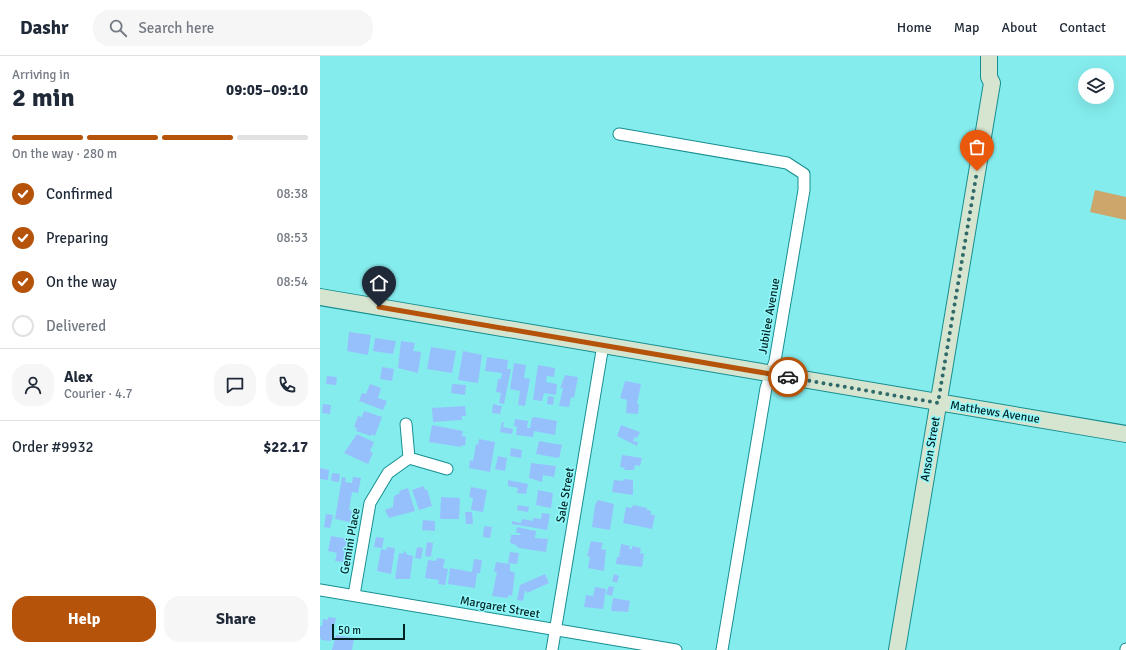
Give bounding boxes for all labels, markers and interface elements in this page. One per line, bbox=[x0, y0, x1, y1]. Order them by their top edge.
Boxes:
search box bbox=[93, 10, 373, 46]
text: Dashr bbox=[20, 16, 69, 40]
icon: search bbox=[107, 17, 129, 39]
text: Search here bbox=[139, 19, 214, 37]
text: Home bbox=[897, 19, 932, 36]
text: Map bbox=[954, 19, 979, 36]
text: About bbox=[1001, 19, 1037, 36]
text: Contact bbox=[1059, 19, 1106, 36]
text: Arriving in bbox=[12, 67, 70, 83]
map controls bbox=[1078, 68, 1114, 104]
button: layers bbox=[1078, 68, 1114, 104]
text: 09:05–09:10 bbox=[226, 81, 308, 99]
text: 2 min bbox=[12, 82, 75, 114]
pin bbox=[960, 130, 994, 171]
icon: bag bbox=[966, 136, 988, 158]
text: On the way · 280 m bbox=[12, 146, 117, 162]
icon: check bbox=[12, 183, 34, 205]
text: Confirmed bbox=[46, 185, 113, 203]
text: 08:38 bbox=[276, 186, 308, 202]
icon: check bbox=[12, 227, 34, 249]
text: Preparing bbox=[46, 229, 109, 247]
text: 08:53 bbox=[276, 230, 308, 246]
pin bbox=[362, 266, 396, 307]
icon: check bbox=[12, 271, 34, 293]
icon: home bbox=[368, 272, 390, 294]
text: On the way bbox=[46, 273, 117, 291]
text: 08:54 bbox=[276, 274, 308, 290]
street label: Jubilee Avenue bbox=[755, 277, 784, 355]
text: Delivered bbox=[46, 317, 106, 335]
courier bbox=[768, 357, 808, 397]
button: person bbox=[12, 364, 54, 406]
button: chat bbox=[214, 364, 256, 406]
button: phone bbox=[266, 364, 308, 406]
icon: car bbox=[777, 366, 799, 388]
text: Alex bbox=[64, 368, 93, 386]
text: Courier · 4.7 bbox=[64, 386, 133, 402]
street label: Matthews Avenue bbox=[949, 398, 1041, 427]
street label: Anson Street bbox=[917, 415, 944, 483]
text: Order #9932 bbox=[12, 438, 94, 456]
text: $22.17 bbox=[263, 438, 308, 456]
street label: Sale Street bbox=[553, 466, 578, 524]
street label: Gemini Place bbox=[337, 507, 364, 575]
street label: Margaret Street bbox=[459, 593, 541, 622]
button: Help bbox=[12, 596, 156, 642]
button: Share bbox=[164, 596, 308, 642]
scale bar bbox=[332, 622, 405, 641]
text: 50 m bbox=[338, 624, 361, 637]

